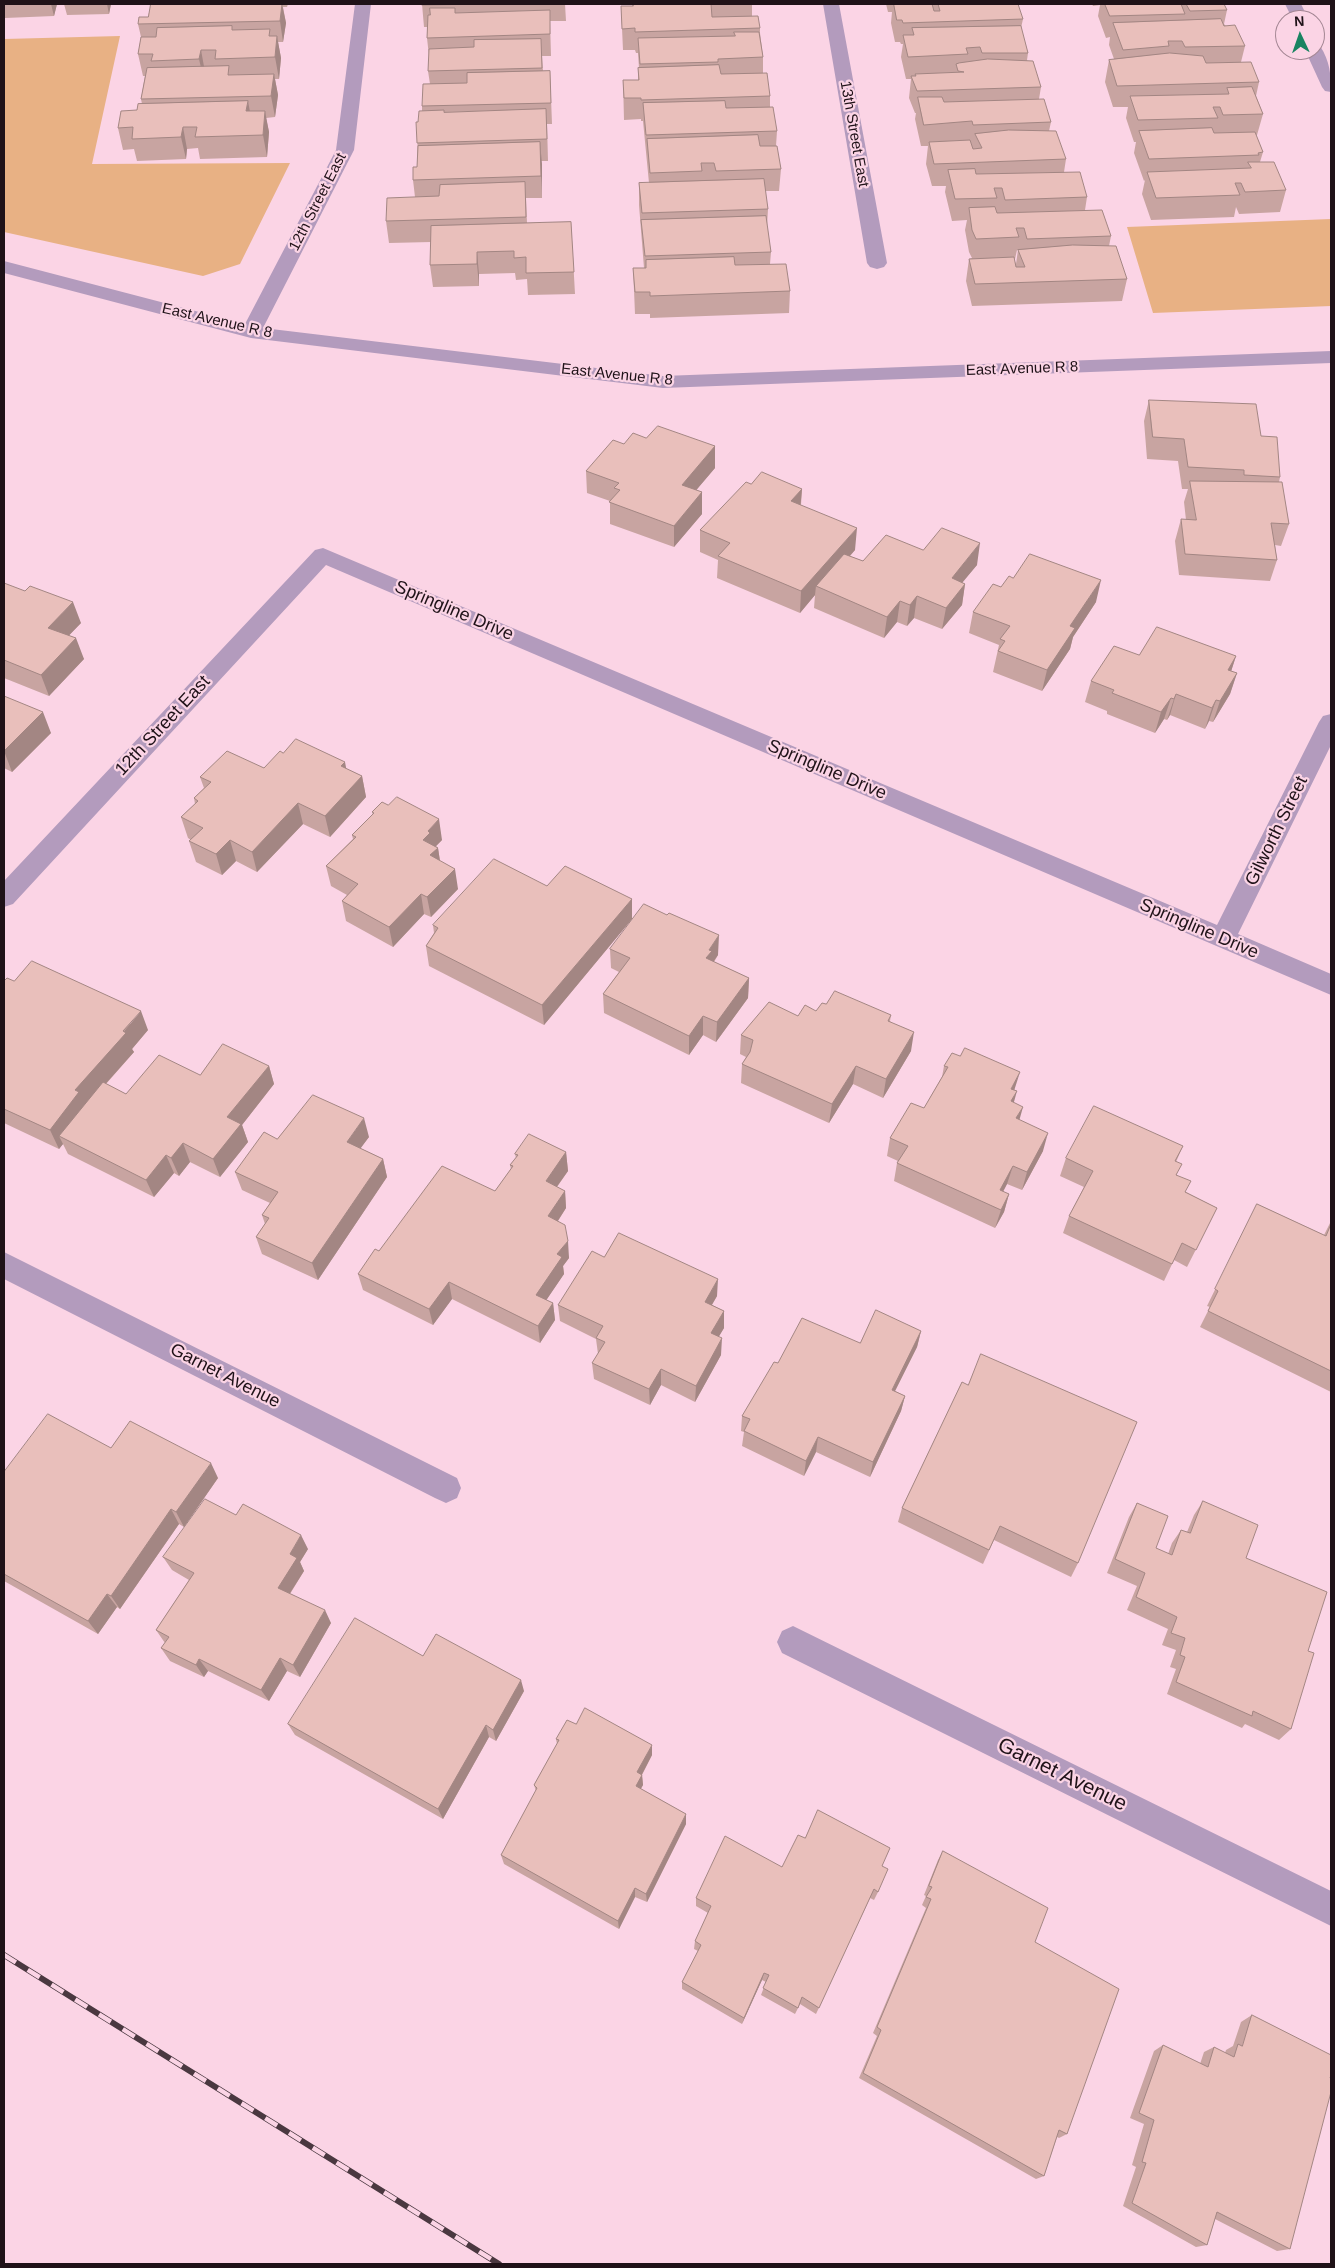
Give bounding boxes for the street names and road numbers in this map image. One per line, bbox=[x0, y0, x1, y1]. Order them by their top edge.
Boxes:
street label: 13th Street East bbox=[836, 79, 872, 189]
street label: 12th Street East bbox=[286, 150, 350, 254]
street label: East Avenue R 8 bbox=[160, 300, 274, 342]
street label: East Avenue R 8 bbox=[966, 358, 1078, 380]
street label: East Avenue R 8 bbox=[560, 360, 674, 390]
street label: Springline Drive bbox=[391, 576, 517, 646]
street label: 12th Street East bbox=[111, 671, 215, 781]
street label: Springline Drive bbox=[764, 735, 890, 805]
street label: Gilworth Street bbox=[1241, 773, 1313, 889]
street label: Springline Drive bbox=[1136, 894, 1262, 964]
street label: Garnet Avenue bbox=[166, 1339, 284, 1413]
street label: Garnet Avenue bbox=[993, 1733, 1131, 1817]

